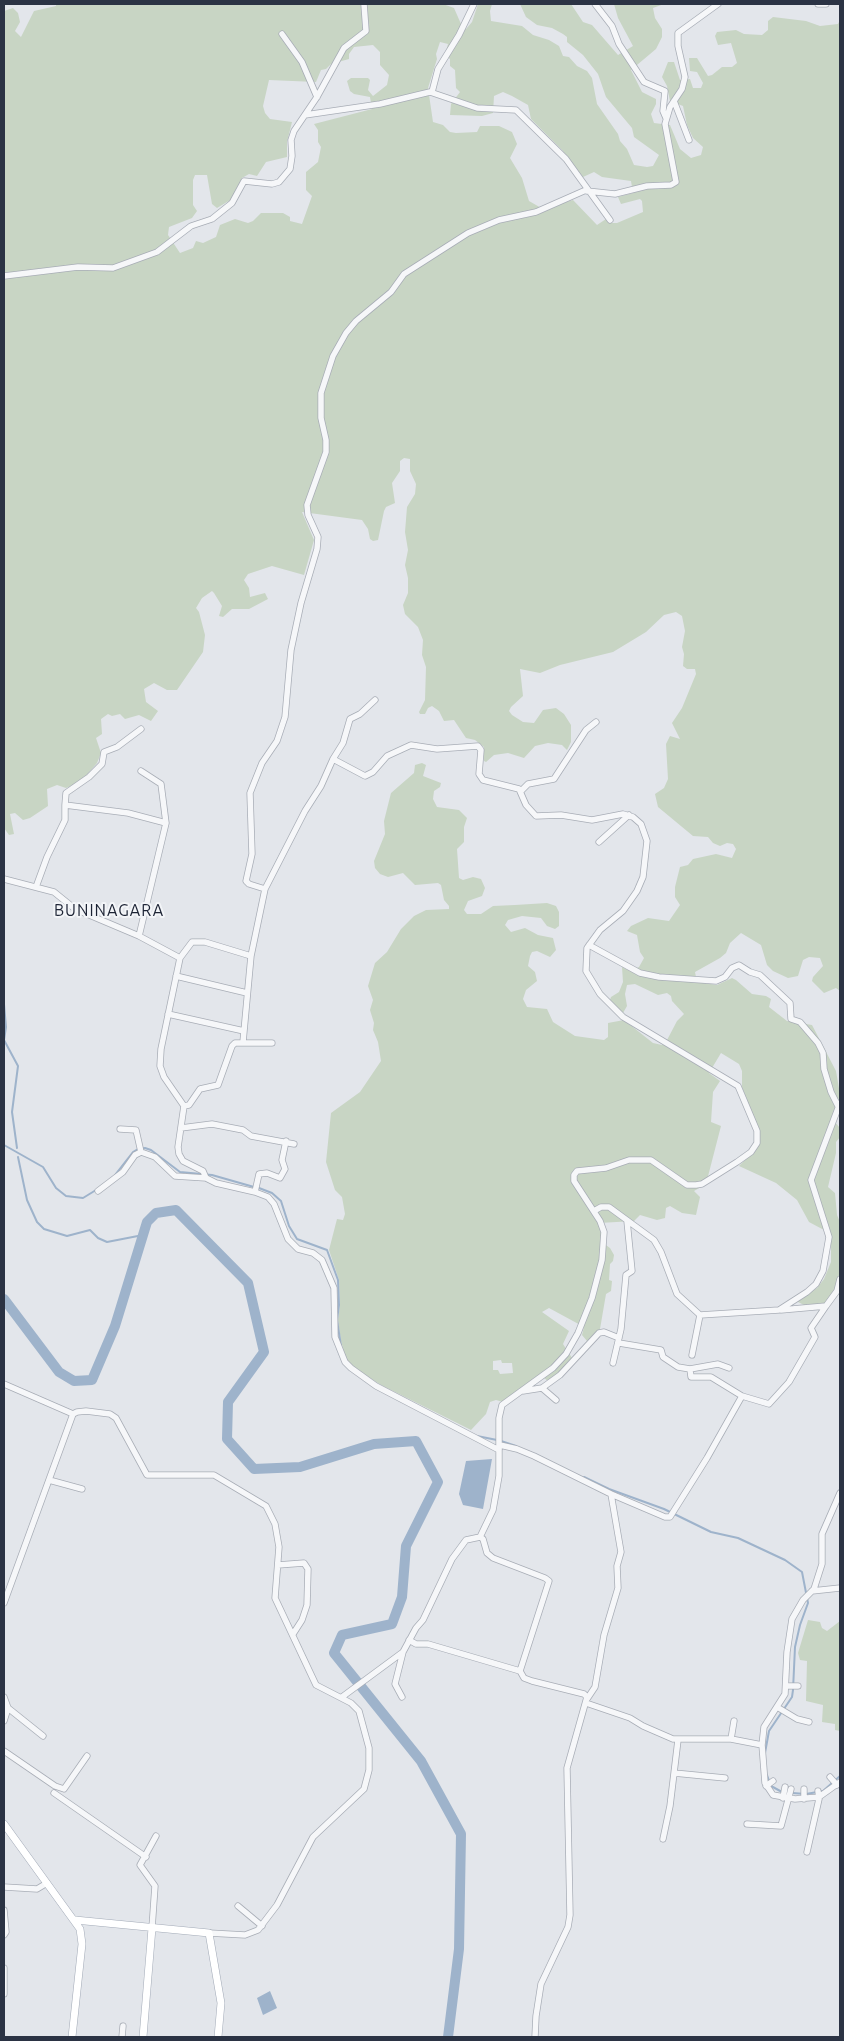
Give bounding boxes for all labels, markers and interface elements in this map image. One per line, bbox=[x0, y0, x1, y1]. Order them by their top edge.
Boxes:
district label: BUNINAGARA bbox=[53, 901, 165, 921]

